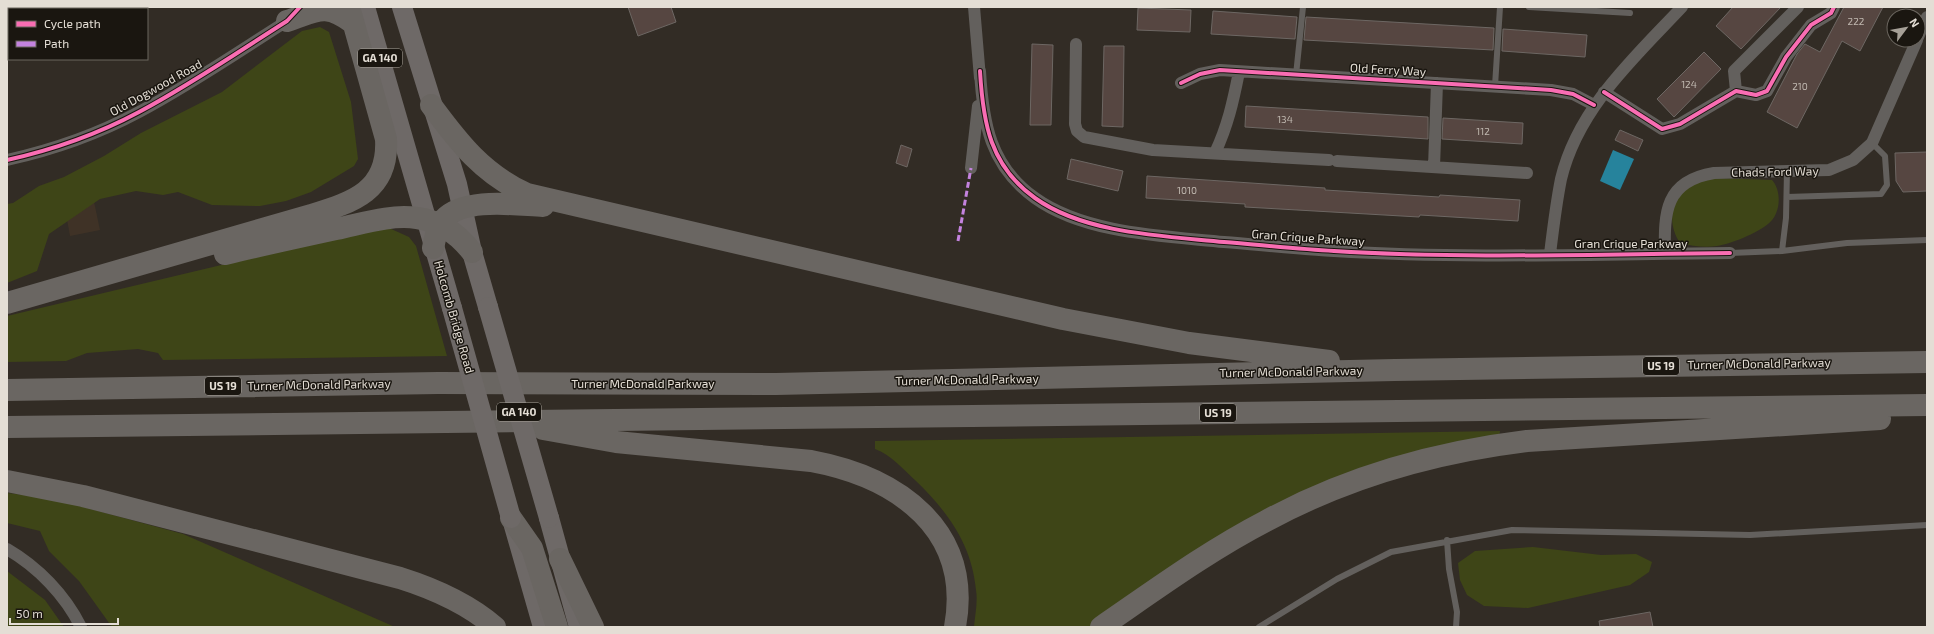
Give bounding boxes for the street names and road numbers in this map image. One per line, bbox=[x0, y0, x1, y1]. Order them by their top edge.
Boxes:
road number: GA 140 bbox=[358, 49, 402, 67]
street label: Old Dogwood Road bbox=[107, 56, 204, 118]
street label: Old Ferry Way bbox=[1350, 60, 1427, 78]
street label: Chads Ford Way bbox=[1731, 163, 1819, 179]
street label: Gran Crique Parkway bbox=[1251, 226, 1366, 248]
street label: Gran Crique Parkway bbox=[1574, 236, 1688, 250]
street label: Holcomb Bridge Road bbox=[432, 259, 478, 375]
street label: Turner McDonald Parkway bbox=[1687, 355, 1831, 371]
road number: US 19 bbox=[1643, 357, 1679, 375]
street label: Turner McDonald Parkway bbox=[1219, 363, 1363, 379]
street label: Turner McDonald Parkway bbox=[895, 371, 1039, 387]
street label: Turner McDonald Parkway bbox=[247, 376, 391, 392]
street label: Turner McDonald Parkway bbox=[571, 376, 715, 390]
road number: US 19 bbox=[205, 377, 241, 395]
road number: GA 140 bbox=[497, 403, 541, 421]
road number: US 19 bbox=[1200, 404, 1236, 422]

